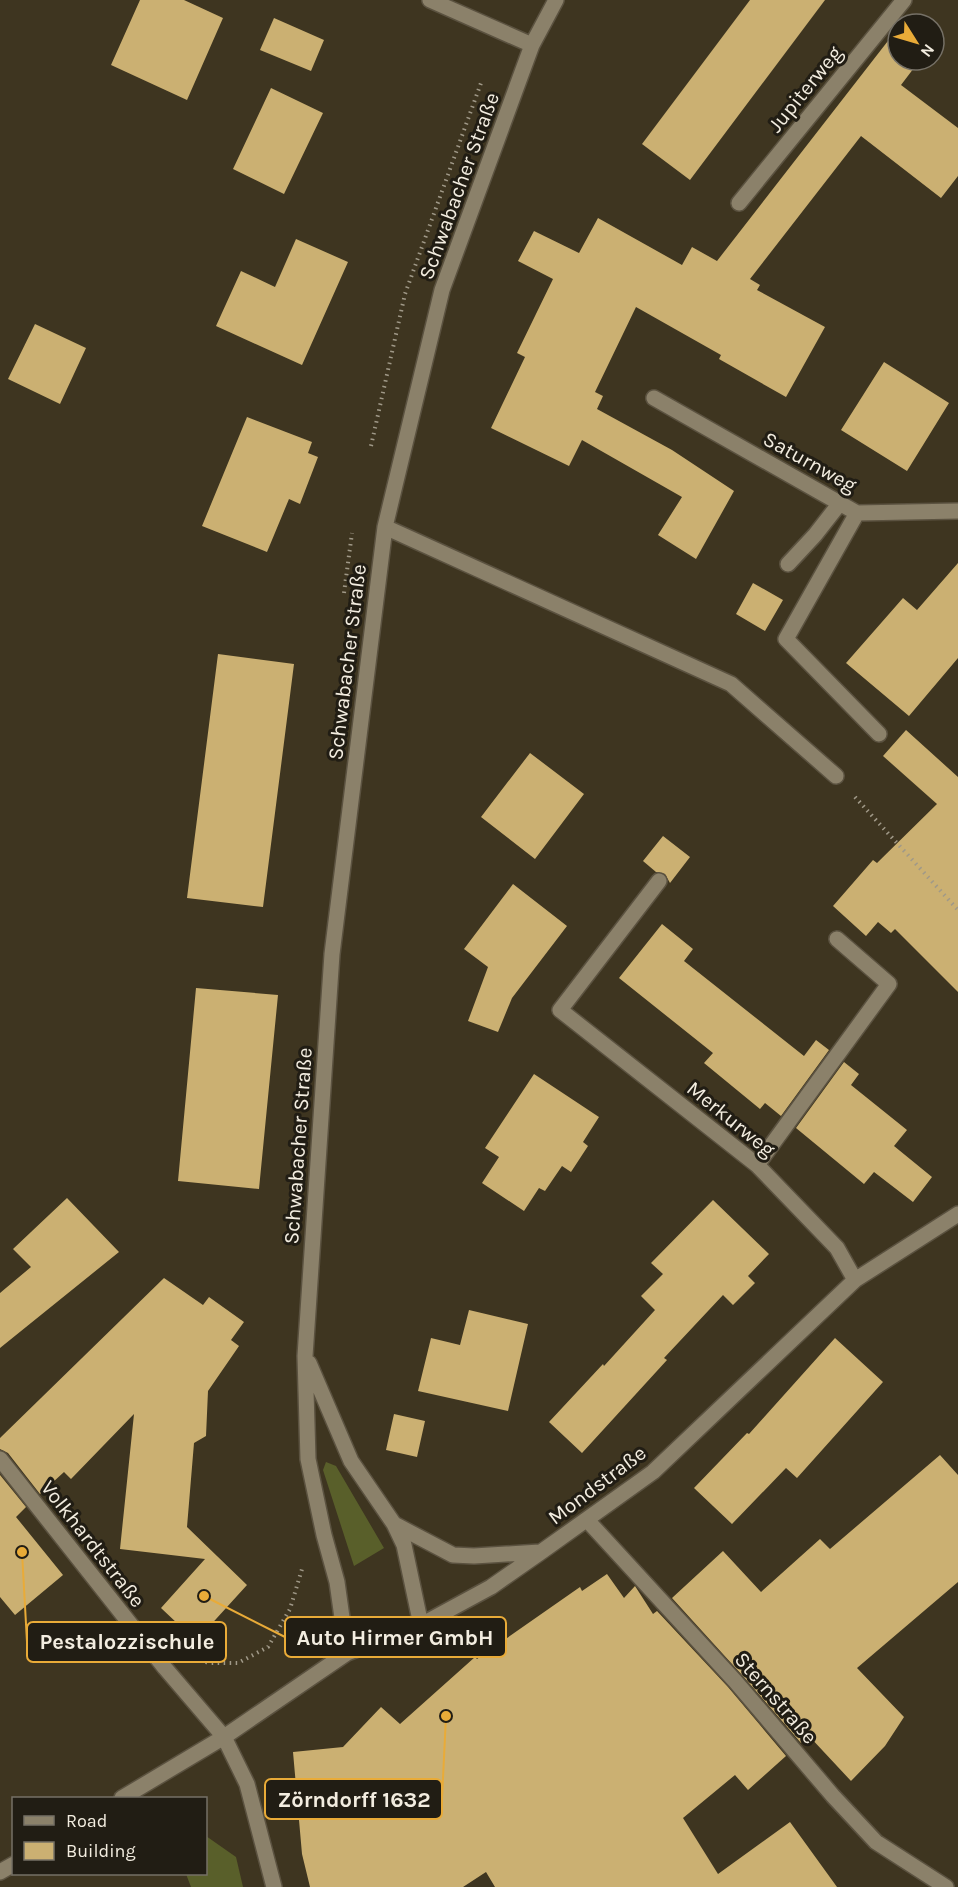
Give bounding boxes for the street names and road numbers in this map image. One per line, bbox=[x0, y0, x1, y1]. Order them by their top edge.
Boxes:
street label: Jupiterweg bbox=[763, 41, 847, 137]
street label: Schwabacher Straße bbox=[414, 89, 504, 283]
street label: Saturnweg bbox=[759, 427, 861, 498]
street label: Schwabacher Straße bbox=[323, 563, 371, 761]
street label: Schwabacher Straße bbox=[279, 1047, 317, 1245]
street label: Merkurweg bbox=[682, 1076, 780, 1162]
street label: Mondstraße bbox=[543, 1440, 651, 1530]
street label: Volkhardtstraße bbox=[36, 1476, 150, 1612]
street label: Sternstraße bbox=[730, 1647, 822, 1749]

